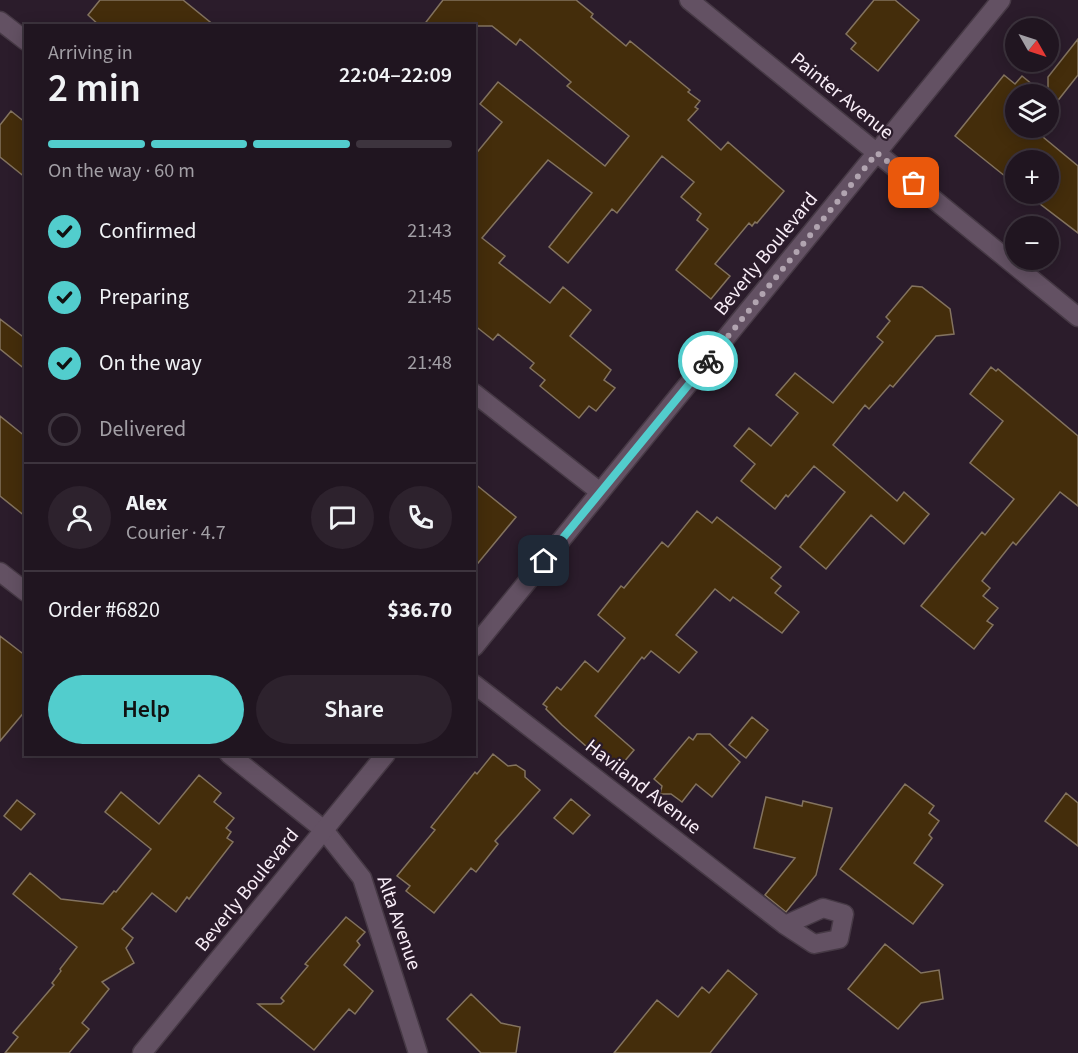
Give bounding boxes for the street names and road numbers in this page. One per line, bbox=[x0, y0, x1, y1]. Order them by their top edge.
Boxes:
street label: Painter Avenue bbox=[784, 46, 900, 146]
street label: Beverly Boulevard bbox=[707, 186, 825, 322]
street label: Haviland Avenue bbox=[579, 733, 707, 841]
street label: Beverly Boulevard bbox=[188, 822, 306, 958]
street label: Alta Avenue bbox=[370, 872, 428, 974]

